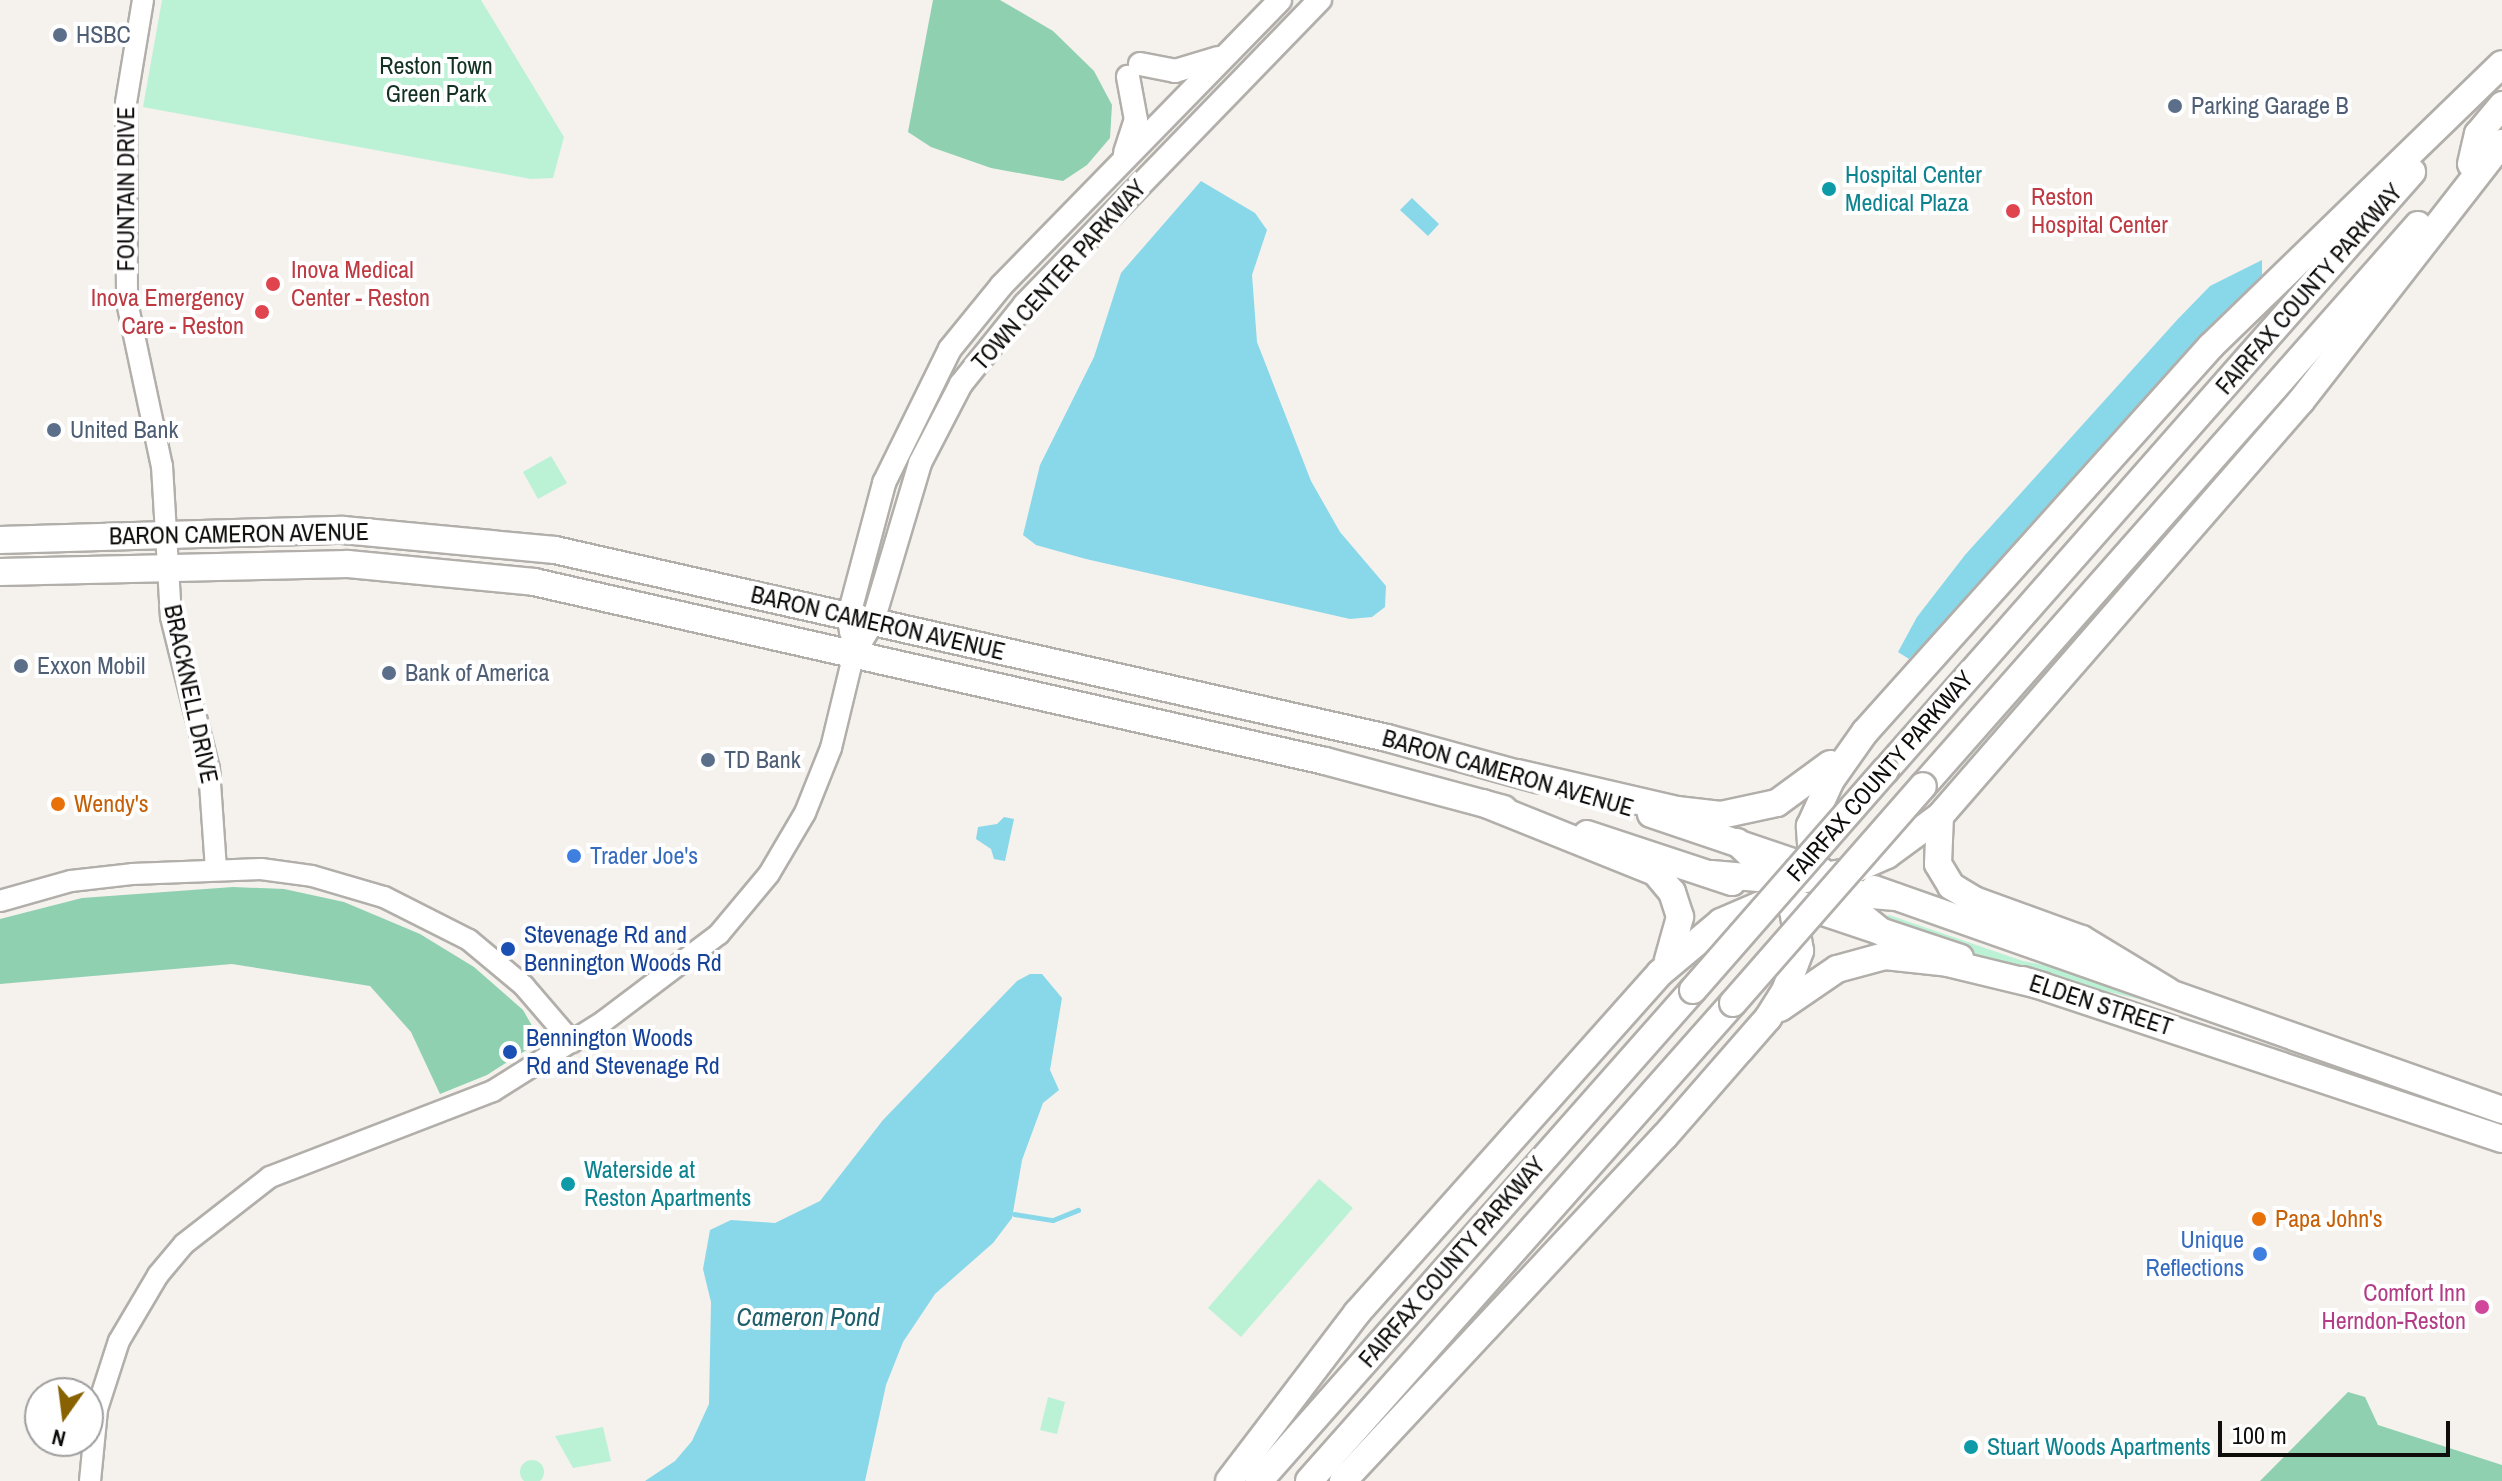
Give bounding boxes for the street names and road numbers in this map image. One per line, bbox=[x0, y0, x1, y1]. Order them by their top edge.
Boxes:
street label: FOUNTAIN DRIVE bbox=[112, 107, 140, 271]
street label: TOWN CENTER PARKWAY bbox=[966, 174, 1152, 376]
street label: FAIRFAX COUNTY PARKWAY bbox=[2210, 178, 2408, 400]
street label: BARON CAMERON AVENUE bbox=[108, 517, 370, 551]
street label: BARON CAMERON AVENUE bbox=[748, 580, 1008, 666]
street label: BRACKNELL DRIVE bbox=[158, 602, 224, 786]
street label: FAIRFAX COUNTY PARKWAY bbox=[1781, 665, 1979, 887]
street label: BARON CAMERON AVENUE bbox=[1379, 723, 1637, 823]
street label: ELDEN STREET bbox=[2026, 968, 2176, 1042]
street label: FAIRFAX COUNTY PARKWAY bbox=[1353, 1151, 1551, 1373]

